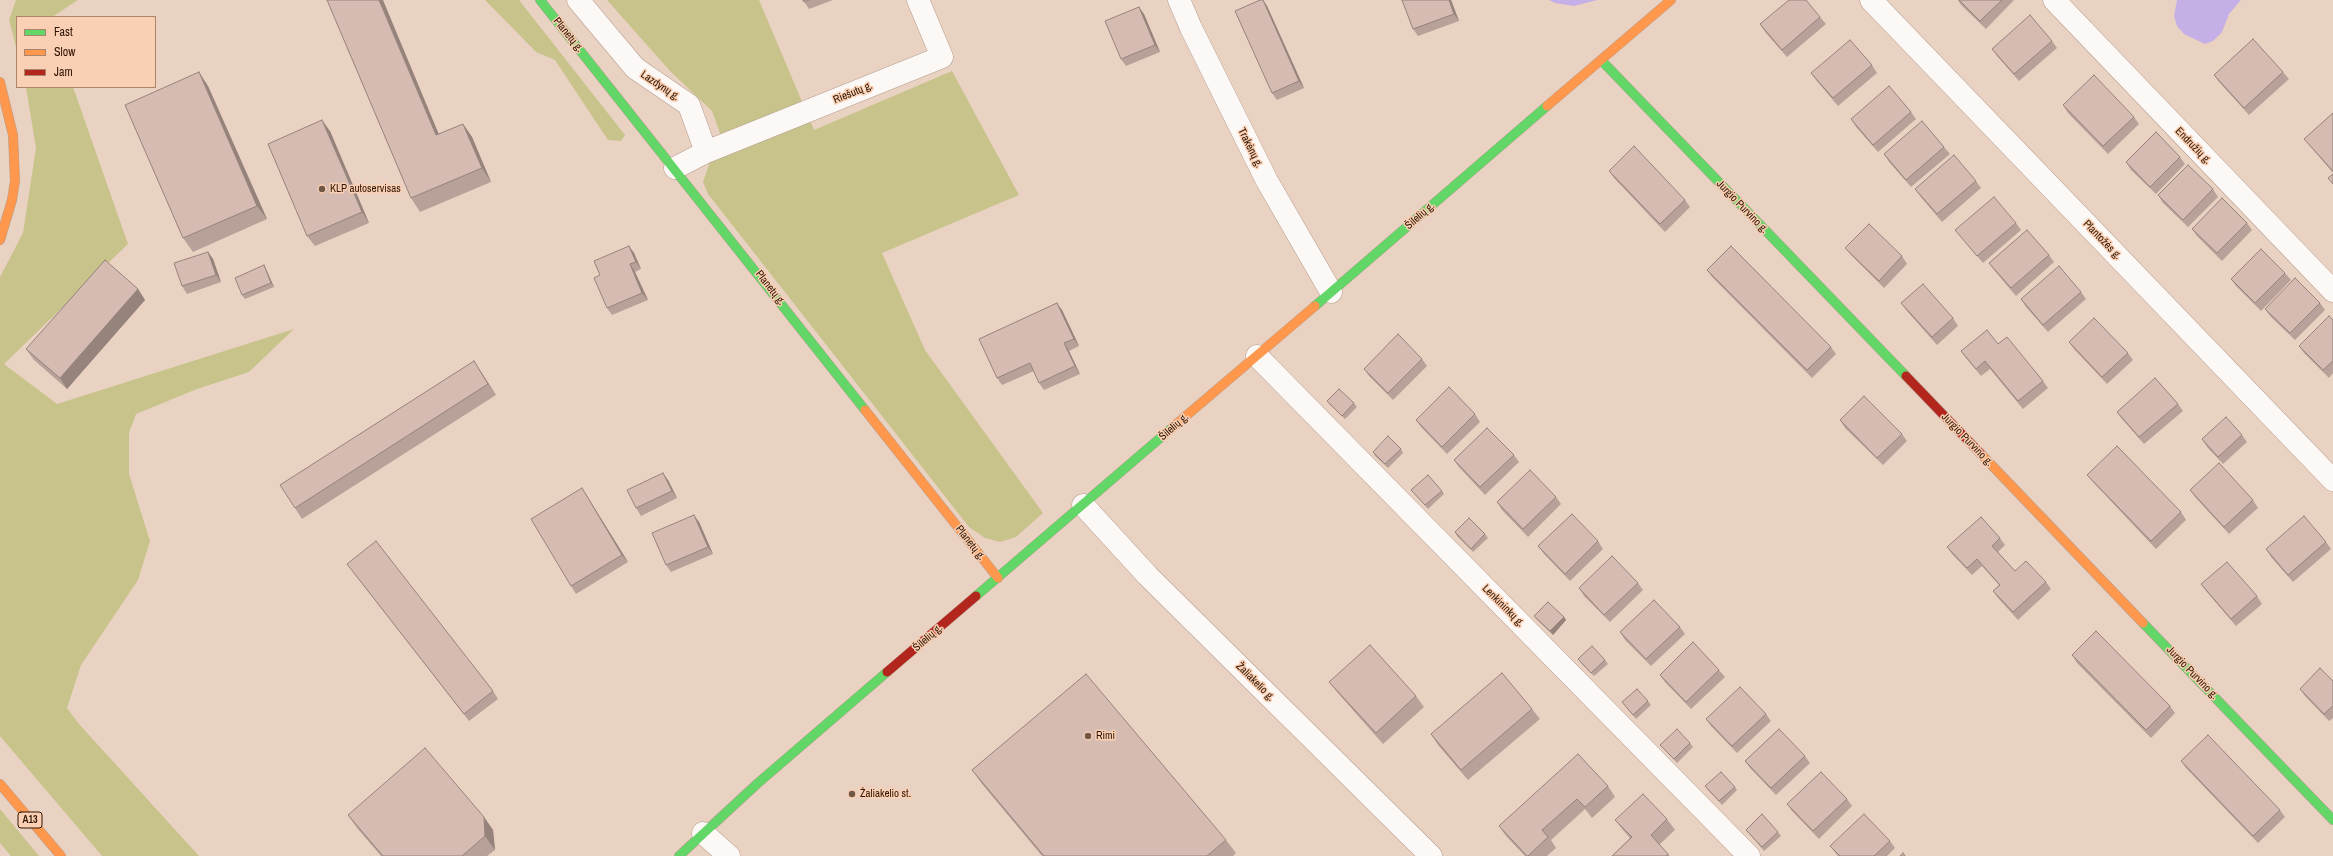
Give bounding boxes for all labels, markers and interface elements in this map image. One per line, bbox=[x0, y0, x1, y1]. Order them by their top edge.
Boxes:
street label: Planetų g. bbox=[550, 15, 586, 55]
legend bbox=[16, 16, 156, 88]
text: Fast bbox=[54, 24, 73, 40]
text: Slow bbox=[54, 44, 75, 60]
text: Jam bbox=[54, 64, 73, 80]
street label: Lazdynų g. bbox=[638, 68, 682, 104]
street label: Riešutų g. bbox=[831, 79, 875, 107]
street label: Endružių g. bbox=[2172, 125, 2214, 167]
street label: Trakėnų g. bbox=[1235, 126, 1265, 170]
street label: Jurgio Purvino g. bbox=[1713, 178, 1771, 236]
place label: KLP autoservisas bbox=[330, 182, 401, 196]
marker: KLP autoservisas bbox=[317, 184, 327, 194]
street label: Šilelių g. bbox=[1402, 200, 1438, 232]
street label: Plantožės g. bbox=[2080, 218, 2124, 262]
street label: Planetų g. bbox=[752, 268, 788, 308]
street label: Šilelių g. bbox=[1156, 411, 1192, 443]
street label: Jurgio Purvino g. bbox=[1938, 411, 1996, 469]
street label: Planetų g. bbox=[952, 523, 988, 563]
street label: Lenkininkų g. bbox=[1479, 582, 1527, 630]
street label: Šilelių g. bbox=[910, 622, 946, 654]
street label: Jurgio Purvino g. bbox=[2163, 644, 2221, 702]
street label: Žaliakelio g. bbox=[1233, 660, 1277, 704]
place label: Rimi bbox=[1096, 729, 1115, 743]
marker: Rimi bbox=[1083, 731, 1093, 741]
place label: Žaliakelio st. bbox=[860, 787, 911, 801]
marker: Žaliakelio st. bbox=[847, 789, 857, 799]
road number: A13 bbox=[18, 812, 42, 828]

